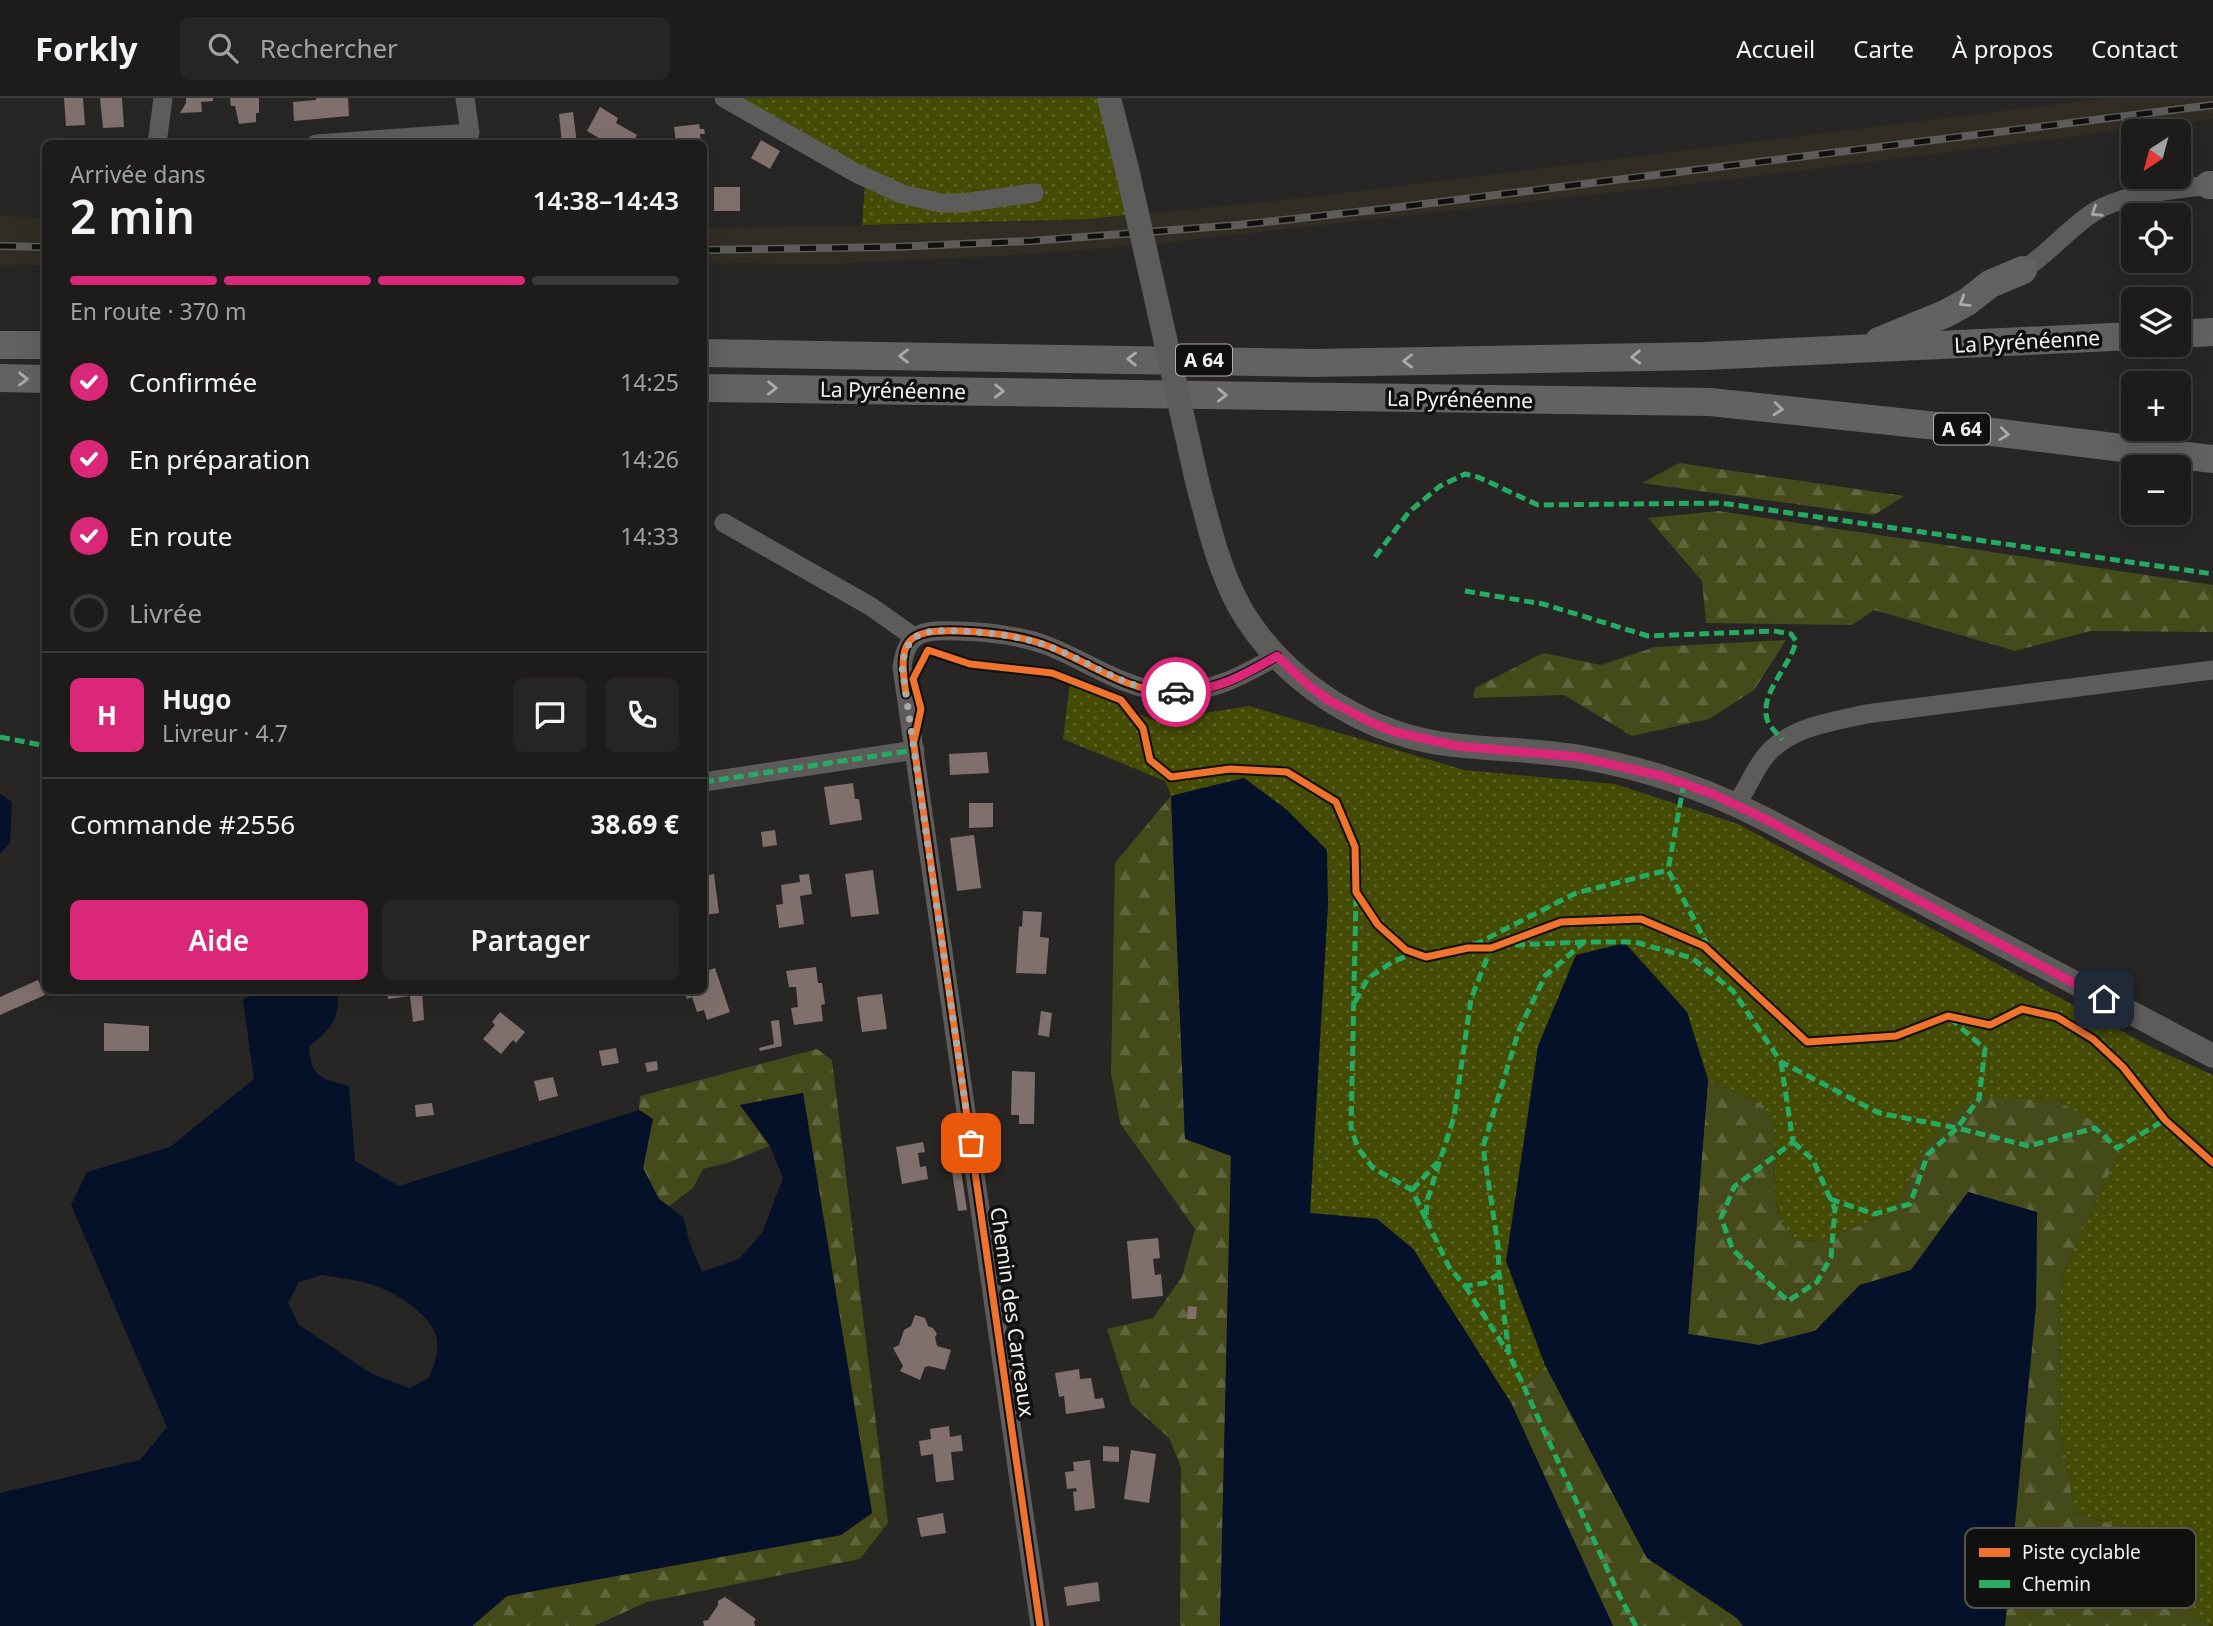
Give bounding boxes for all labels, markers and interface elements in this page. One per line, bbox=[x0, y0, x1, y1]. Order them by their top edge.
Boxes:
search box bbox=[180, 17, 670, 80]
text: Forkly bbox=[35, 26, 138, 71]
icon: search bbox=[204, 29, 242, 67]
text: Rechercher bbox=[260, 30, 398, 66]
text: Accueil bbox=[1736, 32, 1815, 65]
text: Carte bbox=[1853, 32, 1914, 65]
text: À propos bbox=[1952, 32, 2053, 65]
text: Contact bbox=[2091, 32, 2178, 65]
north arrow bbox=[2121, 119, 2191, 189]
map controls bbox=[2121, 119, 2191, 525]
text: Arrivée dans bbox=[70, 158, 206, 190]
text: 14:38–14:43 bbox=[533, 182, 679, 218]
text: 2 min bbox=[70, 185, 195, 247]
button: locate bbox=[2121, 203, 2191, 273]
one-way arrow bbox=[2091, 204, 2104, 217]
button: layers bbox=[2121, 287, 2191, 357]
one-way arrow bbox=[1958, 294, 1971, 307]
text: En route · 370 m bbox=[70, 295, 247, 327]
street label: La Pyrénéenne bbox=[1953, 323, 2101, 359]
road number: A 64 bbox=[1176, 344, 1232, 376]
one-way arrow bbox=[898, 348, 909, 364]
one-way arrow bbox=[1630, 350, 1641, 365]
one-way arrow bbox=[1126, 351, 1136, 367]
one-way arrow bbox=[1402, 353, 1413, 369]
icon: check bbox=[70, 363, 108, 401]
text: Confirmée bbox=[129, 364, 257, 400]
text: 14:25 bbox=[620, 366, 679, 398]
one-way arrow bbox=[18, 371, 29, 387]
button: + bbox=[2121, 371, 2191, 441]
street label: La Pyrénéenne bbox=[820, 375, 966, 405]
one-way arrow bbox=[767, 380, 777, 396]
one-way arrow bbox=[994, 383, 1005, 399]
street label: La Pyrénéenne bbox=[1387, 384, 1533, 414]
one-way arrow bbox=[1217, 387, 1228, 403]
one-way arrow bbox=[1772, 402, 1784, 417]
road number: A 64 bbox=[1934, 414, 1990, 444]
one-way arrow bbox=[1998, 426, 2010, 441]
icon: check bbox=[70, 440, 108, 478]
text: En préparation bbox=[129, 441, 310, 477]
text: 14:26 bbox=[620, 443, 679, 475]
button: − bbox=[2121, 455, 2191, 525]
icon: check bbox=[70, 517, 108, 555]
text: En route bbox=[129, 518, 232, 554]
text: 14:33 bbox=[620, 520, 679, 552]
text: Livrée bbox=[129, 595, 202, 631]
courier bbox=[1141, 657, 1211, 727]
icon: car bbox=[1157, 673, 1195, 711]
button: chat bbox=[513, 678, 587, 752]
button: phone bbox=[605, 678, 679, 752]
text: Hugo bbox=[162, 681, 231, 717]
text: H bbox=[97, 697, 117, 733]
text: Livreur · 4.7 bbox=[162, 717, 288, 749]
text: Commande #2556 bbox=[70, 806, 295, 842]
text: 38.69 € bbox=[591, 806, 679, 842]
button: Aide bbox=[70, 900, 368, 980]
button: Partager bbox=[382, 900, 679, 980]
pin bbox=[2074, 969, 2134, 1029]
icon: home bbox=[2085, 980, 2123, 1018]
pin bbox=[941, 1113, 1001, 1173]
icon: bag bbox=[952, 1124, 990, 1162]
street label: Chemin des Carreaux bbox=[984, 1205, 1042, 1419]
legend bbox=[1965, 1528, 2196, 1608]
text: Piste cyclable bbox=[2022, 1539, 2141, 1565]
text: Chemin bbox=[2022, 1571, 2091, 1597]

